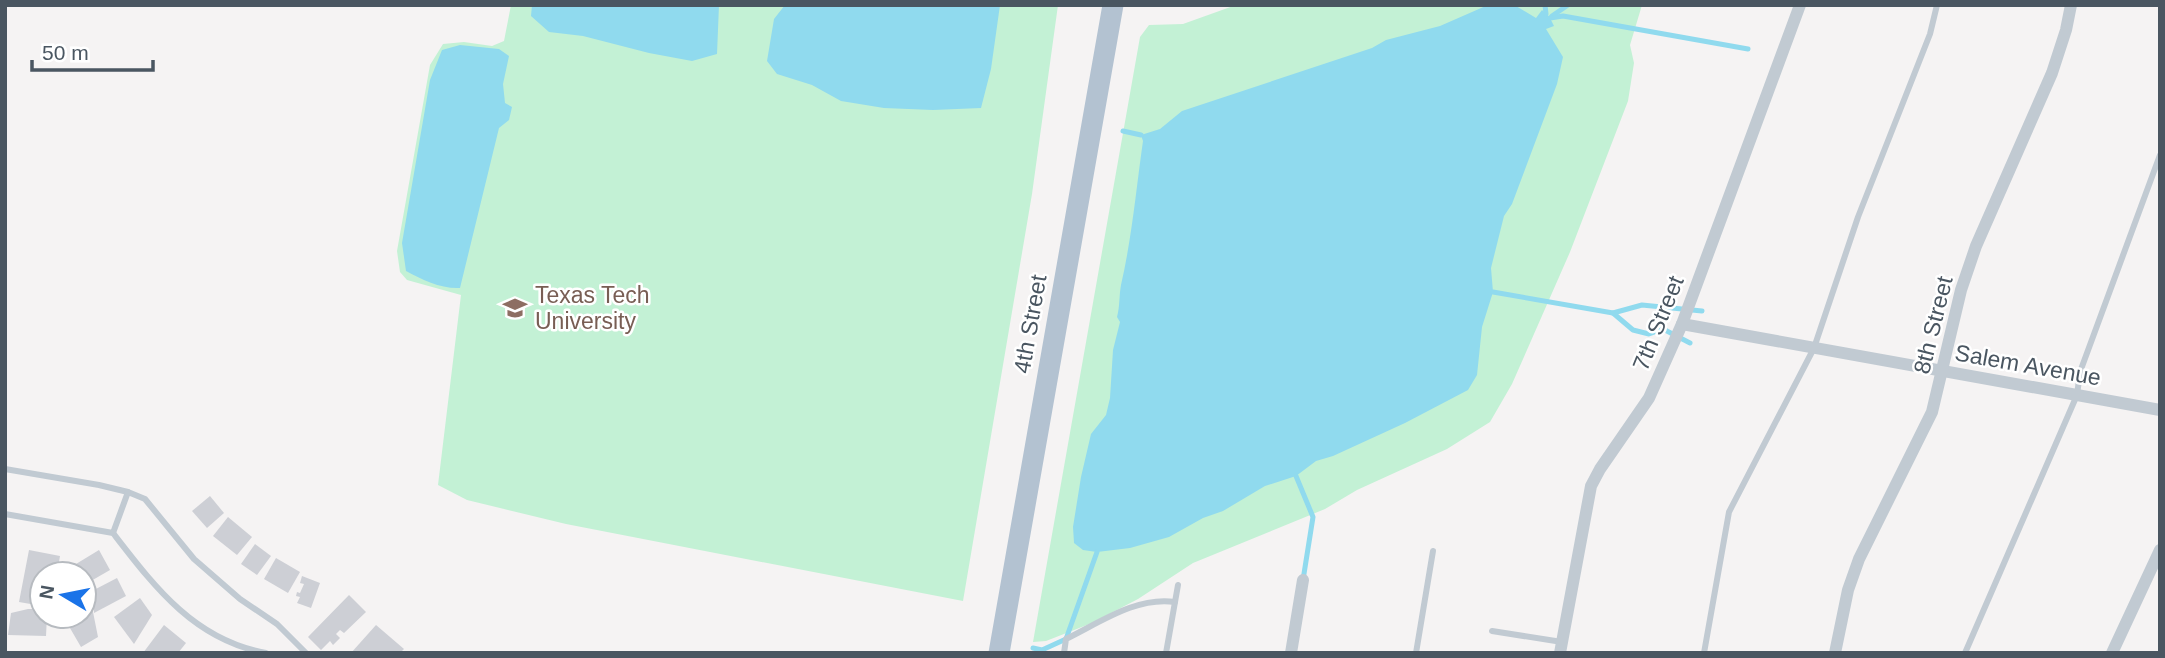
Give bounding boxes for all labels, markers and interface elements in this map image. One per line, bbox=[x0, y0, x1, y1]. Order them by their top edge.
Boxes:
scale bar bbox=[32, 28, 152, 72]
text: 50 m bbox=[42, 41, 89, 64]
street label: 7th Street bbox=[1627, 271, 1689, 374]
street label: 4th Street bbox=[1009, 272, 1052, 375]
street label: 8th Street bbox=[1908, 273, 1958, 377]
place label: Texas Tech University bbox=[535, 282, 650, 334]
school or university icon: Texas Tech University bbox=[501, 294, 529, 322]
street label: Salem Avenue bbox=[1953, 339, 2103, 391]
north arrow bbox=[28, 560, 98, 630]
text: N bbox=[35, 584, 58, 601]

